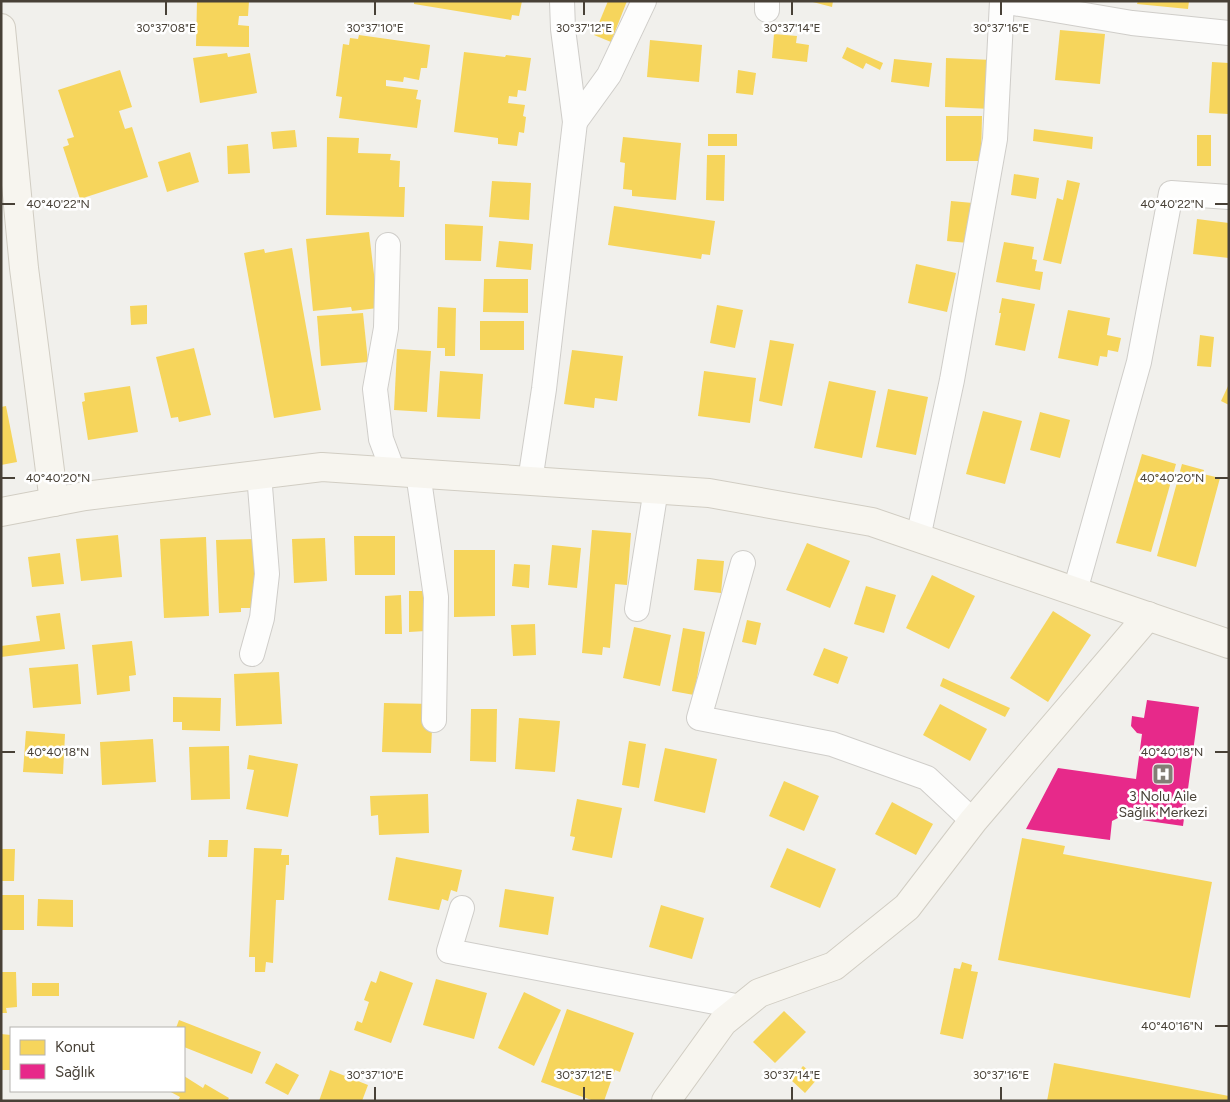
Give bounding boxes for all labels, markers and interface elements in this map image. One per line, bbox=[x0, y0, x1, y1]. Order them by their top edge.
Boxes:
text: 30°37'08"E bbox=[136, 21, 196, 35]
text: 30°37'10"E bbox=[346, 21, 404, 35]
text: 30°37'12"E bbox=[556, 21, 612, 35]
text: 30°37'14"E bbox=[763, 21, 821, 35]
text: 30°37'16"E bbox=[973, 21, 1029, 35]
text: 40°40'22"N bbox=[26, 197, 90, 211]
text: 40°40'22"N bbox=[1140, 197, 1204, 211]
text: 40°40'20"N bbox=[26, 471, 90, 485]
text: 40°40'20"N bbox=[1140, 471, 1204, 485]
text: 40°40'18"N bbox=[27, 745, 89, 759]
text: 40°40'18"N bbox=[1141, 745, 1203, 759]
hospital icon: 3 Nolu Aile Sağlık Merkezi bbox=[1151, 762, 1175, 786]
place label: 3 Nolu Aile Sağlık Merkezi bbox=[1118, 788, 1208, 821]
text: 40°40'16"N bbox=[1141, 1019, 1203, 1033]
legend bbox=[10, 1027, 185, 1092]
text: Konut bbox=[55, 1038, 95, 1056]
text: Sağlık bbox=[55, 1063, 95, 1081]
text: 30°37'10"E bbox=[346, 1068, 404, 1082]
text: 30°37'12"E bbox=[556, 1068, 612, 1082]
text: 30°37'14"E bbox=[763, 1068, 821, 1082]
text: 30°37'16"E bbox=[973, 1068, 1029, 1082]

